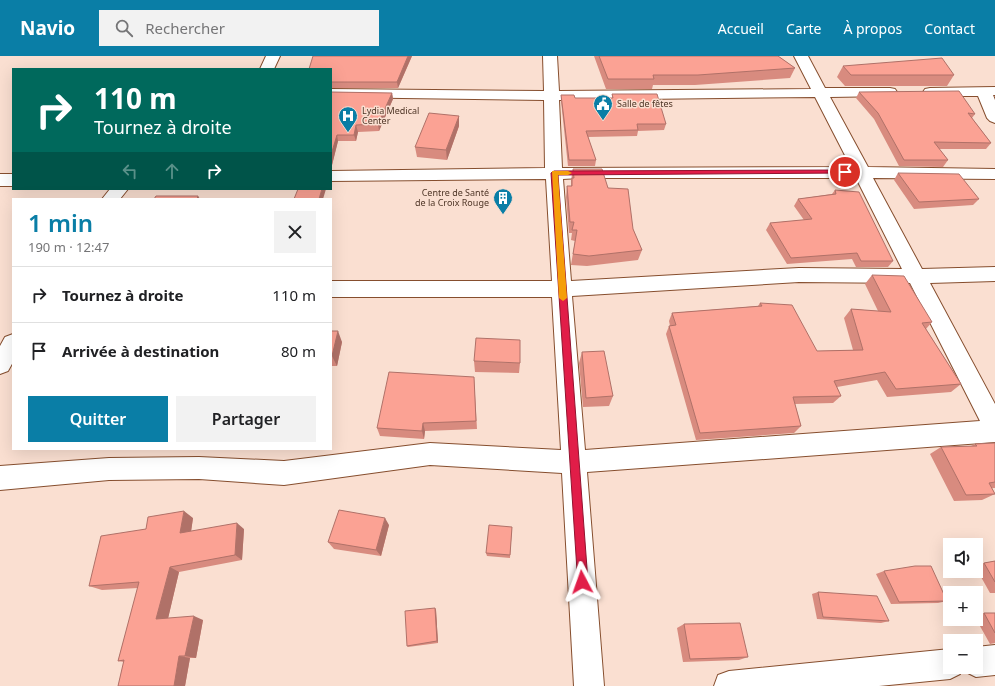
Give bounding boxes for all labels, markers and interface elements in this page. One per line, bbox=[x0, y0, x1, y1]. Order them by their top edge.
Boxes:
search box bbox=[99, 10, 379, 46]
text: Navio bbox=[20, 15, 75, 41]
icon: search bbox=[113, 17, 135, 39]
text: Rechercher bbox=[145, 18, 225, 38]
text: Accueil bbox=[718, 19, 764, 38]
text: Carte bbox=[786, 19, 821, 38]
text: À propos bbox=[843, 19, 902, 38]
text: Contact bbox=[924, 19, 975, 38]
text: 110 m bbox=[94, 79, 177, 117]
icon: right bbox=[28, 84, 80, 136]
public building icon: Salle de fêtes bbox=[592, 93, 614, 121]
place label: Salle de fêtes bbox=[617, 97, 673, 110]
place label: Lydia Medical Center bbox=[362, 104, 419, 127]
hospital icon: Lydia Medical Center bbox=[337, 105, 359, 133]
text: Tournez à droite bbox=[94, 115, 232, 139]
pin bbox=[828, 155, 862, 189]
icon: left bbox=[119, 160, 141, 182]
icon: ahead bbox=[161, 160, 183, 182]
icon: right bbox=[203, 160, 225, 182]
icon: arrive bbox=[834, 161, 856, 183]
place label: Centre de Santé de la Croix Rouge bbox=[415, 186, 489, 209]
building icon: Centre de Santé de la Croix Rouge bbox=[492, 187, 514, 215]
text: 1 min bbox=[28, 206, 93, 239]
button: close bbox=[274, 211, 316, 253]
text: 190 m · 12:47 bbox=[28, 238, 109, 256]
icon: right bbox=[28, 284, 50, 306]
text: Tournez à droite bbox=[62, 285, 183, 305]
text: 110 m bbox=[272, 285, 316, 305]
icon: arrive bbox=[28, 340, 50, 362]
text: Arrivée à destination bbox=[62, 341, 219, 361]
text: 80 m bbox=[281, 341, 316, 361]
button: Quitter bbox=[28, 396, 168, 442]
button: Partager bbox=[176, 396, 316, 442]
map controls bbox=[943, 538, 983, 674]
button: sound bbox=[943, 538, 983, 578]
position arrow bbox=[561, 561, 603, 603]
button: + bbox=[943, 586, 983, 626]
button: − bbox=[943, 634, 983, 674]

